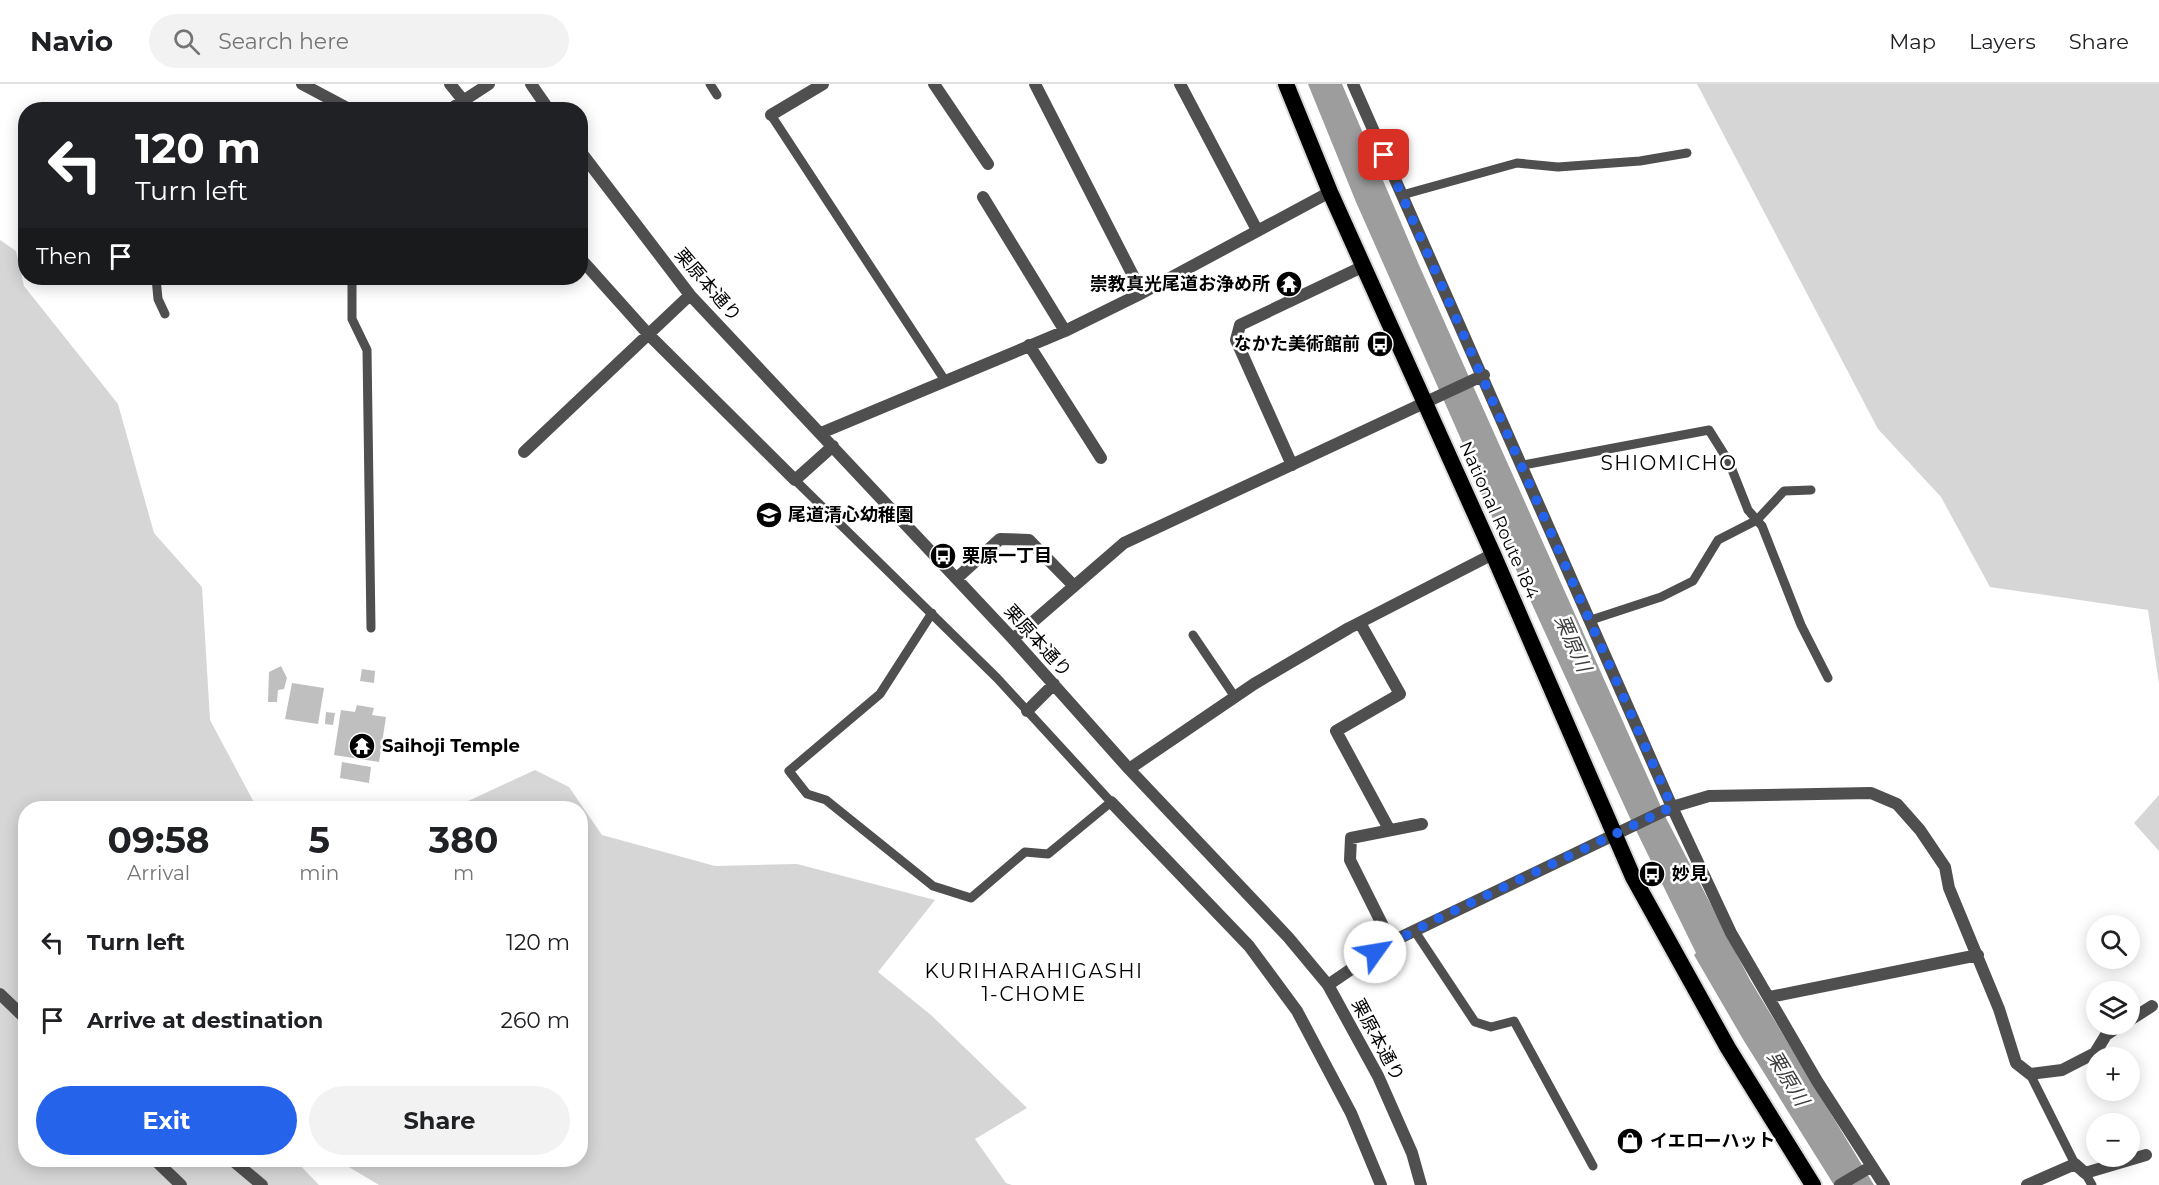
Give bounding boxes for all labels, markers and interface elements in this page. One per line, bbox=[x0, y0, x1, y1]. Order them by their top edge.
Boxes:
search box bbox=[149, 14, 569, 68]
text: Navio bbox=[30, 24, 113, 58]
icon: search bbox=[170, 25, 203, 58]
text: Search here bbox=[218, 28, 349, 55]
text: Map bbox=[1889, 29, 1936, 54]
text: Layers bbox=[1969, 29, 2036, 54]
text: Share bbox=[2069, 29, 2129, 54]
text: 120 m bbox=[135, 122, 261, 174]
icon: left bbox=[36, 126, 114, 204]
pin bbox=[1358, 129, 1409, 180]
icon: arrive bbox=[1367, 138, 1400, 171]
text: Turn left bbox=[135, 174, 248, 207]
icon: arrive bbox=[104, 240, 137, 273]
text: Then bbox=[36, 243, 92, 270]
street label: 栗原本通り bbox=[670, 244, 746, 326]
temple icon: 崇教真光尾道お浄め所 bbox=[1274, 269, 1304, 299]
place label: 崇教真光尾道お浄め所 bbox=[1090, 273, 1270, 295]
bus stop icon: なかた美術館前 bbox=[1365, 329, 1395, 359]
place label: なかた美術館前 bbox=[1234, 333, 1360, 355]
street label: National Route 184 bbox=[1454, 438, 1544, 602]
district label: SHIOMICHO bbox=[1600, 451, 1738, 475]
school or university icon: 尾道清心幼稚園 bbox=[754, 500, 784, 530]
place label: 尾道清心幼稚園 bbox=[788, 504, 914, 526]
bus stop icon: 栗原一丁目 bbox=[928, 541, 958, 571]
place label: 栗原一丁目 bbox=[962, 545, 1052, 567]
street label: 栗原本通り bbox=[1000, 600, 1076, 682]
water label: 栗原川 bbox=[1550, 611, 1597, 677]
temple icon: Saihoji Temple bbox=[347, 731, 377, 761]
place label: Saihoji Temple bbox=[382, 735, 520, 757]
text: 09:58 bbox=[108, 818, 210, 862]
text: 5 bbox=[309, 818, 330, 862]
text: 380 bbox=[429, 818, 498, 862]
bus stop icon: 妙見 bbox=[1637, 859, 1667, 889]
text: Arrival bbox=[127, 861, 190, 885]
text: min bbox=[299, 861, 339, 885]
text: m bbox=[453, 861, 474, 885]
place label: 妙見 bbox=[1672, 863, 1708, 885]
map controls bbox=[2086, 915, 2140, 1167]
button: search bbox=[2086, 915, 2140, 969]
position arrow bbox=[1343, 920, 1407, 984]
icon: left bbox=[36, 926, 69, 959]
text: Turn left bbox=[87, 929, 185, 956]
text: 120 m bbox=[506, 929, 570, 956]
district label: KURIHARAHIGASHI 1-CHOME bbox=[925, 959, 1143, 1006]
button: layers bbox=[2086, 981, 2140, 1035]
street label: 栗原本通り bbox=[1347, 995, 1409, 1085]
icon: arrive bbox=[36, 1004, 69, 1037]
text: Arrive at destination bbox=[87, 1007, 323, 1034]
text: 260 m bbox=[500, 1007, 570, 1034]
water label: 栗原川 bbox=[1762, 1046, 1815, 1112]
button: + bbox=[2086, 1047, 2140, 1101]
button: Exit bbox=[36, 1086, 297, 1155]
button: Share bbox=[309, 1086, 570, 1155]
button: − bbox=[2086, 1113, 2140, 1167]
shop icon: イエローハット bbox=[1615, 1126, 1645, 1156]
place label: イエローハット bbox=[1650, 1130, 1775, 1152]

